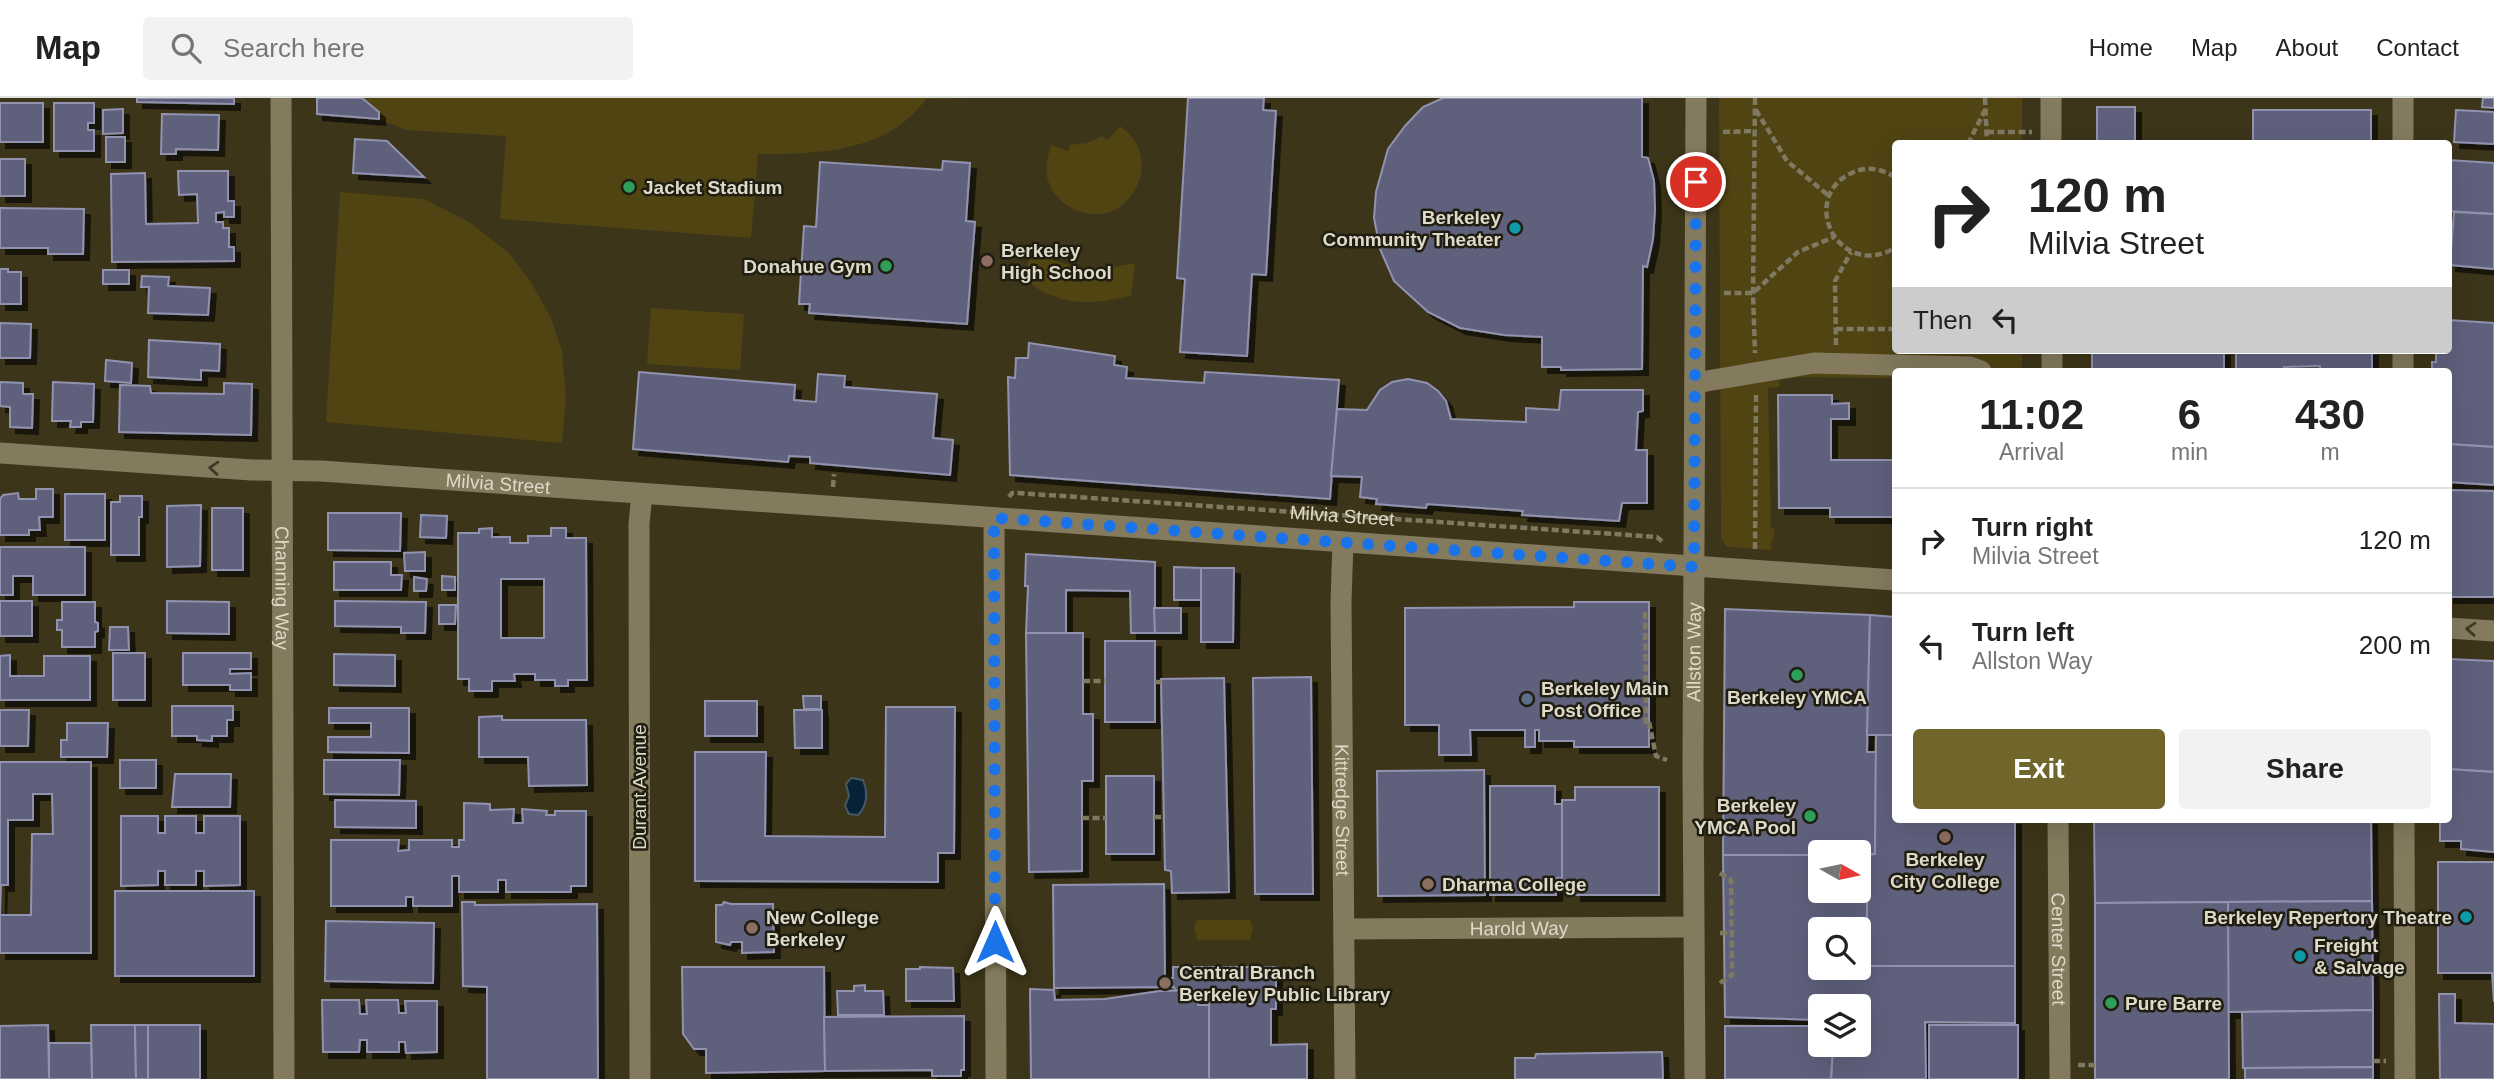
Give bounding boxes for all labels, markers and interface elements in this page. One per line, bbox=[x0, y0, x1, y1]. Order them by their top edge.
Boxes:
search box bbox=[143, 17, 633, 80]
text: Map bbox=[35, 29, 101, 66]
icon: search bbox=[167, 29, 205, 67]
text: Search here bbox=[223, 33, 365, 63]
text: Home bbox=[2089, 34, 2153, 61]
text: Map bbox=[2191, 34, 2238, 61]
text: About bbox=[2276, 34, 2338, 61]
text: Contact bbox=[2376, 34, 2459, 61]
pin bbox=[1666, 152, 1726, 212]
icon: arrive bbox=[1677, 163, 1715, 201]
icon: right bbox=[1913, 168, 2004, 259]
text: 120 m bbox=[2028, 168, 2167, 222]
place label: Jacket Stadium bbox=[643, 177, 782, 198]
marker: Jacket Stadium bbox=[621, 179, 637, 195]
place label: Berkeley Community Theater bbox=[1323, 207, 1502, 250]
marker: Berkeley Community Theater bbox=[1507, 220, 1523, 236]
text: Milvia Street bbox=[2028, 225, 2204, 261]
place label: Berkeley High School bbox=[1001, 240, 1112, 283]
marker: Berkeley High School bbox=[979, 253, 995, 269]
place label: Donahue Gym bbox=[743, 256, 872, 277]
marker: Donahue Gym bbox=[878, 258, 894, 274]
icon: left bbox=[1986, 301, 2024, 339]
text: Then bbox=[1913, 305, 1972, 335]
text: 11:02 bbox=[1979, 391, 2084, 438]
text: 6 bbox=[2178, 391, 2201, 438]
text: 430 bbox=[2295, 391, 2365, 438]
text: Arrival bbox=[1999, 439, 2064, 465]
text: min bbox=[2171, 439, 2208, 465]
text: m bbox=[2320, 439, 2340, 465]
one-way arrow bbox=[209, 461, 220, 476]
street label: Milvia Street bbox=[445, 469, 552, 497]
street label: Milvia Street bbox=[1289, 501, 1396, 529]
text: Turn right bbox=[1972, 512, 2093, 542]
icon: right bbox=[1913, 522, 1951, 560]
text: 120 m bbox=[2359, 525, 2431, 555]
street label: Channing Way bbox=[272, 526, 293, 651]
text: Milvia Street bbox=[1972, 543, 2099, 569]
street label: Allston Way bbox=[1683, 602, 1704, 702]
text: Turn left bbox=[1972, 617, 2074, 647]
one-way arrow bbox=[2465, 622, 2476, 637]
icon: left bbox=[1913, 627, 1951, 665]
text: 200 m bbox=[2359, 630, 2431, 660]
text: Allston Way bbox=[1972, 648, 2093, 674]
marker: Berkeley YMCA bbox=[1789, 667, 1805, 683]
place label: Berkeley Main Post Office bbox=[1541, 678, 1669, 721]
place label: Berkeley YMCA bbox=[1727, 687, 1867, 708]
marker: Berkeley Main Post Office bbox=[1519, 691, 1535, 707]
street label: Durant Avenue bbox=[629, 724, 650, 850]
button: Exit bbox=[1913, 729, 2165, 809]
button: Share bbox=[2179, 729, 2431, 809]
street label: Kittredge Street bbox=[1332, 744, 1354, 877]
place label: Berkeley YMCA Pool bbox=[1694, 795, 1796, 838]
marker: Berkeley YMCA Pool bbox=[1802, 808, 1818, 824]
marker: Berkeley City College bbox=[1937, 829, 1953, 845]
north arrow bbox=[1808, 840, 1871, 903]
map controls bbox=[1808, 840, 1871, 1057]
place label: Berkeley City College bbox=[1890, 849, 2000, 892]
place label: Dharma College bbox=[1442, 874, 1587, 895]
marker: Dharma College bbox=[1420, 876, 1436, 892]
street label: Center Street bbox=[2048, 892, 2070, 1006]
position arrow bbox=[958, 905, 1032, 979]
place label: New College Berkeley bbox=[766, 907, 879, 950]
place label: Berkeley Repertory Theatre bbox=[2204, 907, 2452, 928]
marker: Berkeley Repertory Theatre bbox=[2458, 909, 2474, 925]
street label: Harold Way bbox=[1470, 917, 1569, 939]
button: search bbox=[1808, 917, 1871, 980]
marker: New College Berkeley bbox=[744, 920, 760, 936]
place label: Freight & Salvage bbox=[2314, 935, 2405, 978]
marker: Freight & Salvage bbox=[2292, 948, 2308, 964]
place label: Central Branch Berkeley Public Library bbox=[1179, 962, 1391, 1005]
marker: Central Branch Berkeley Public Library bbox=[1157, 975, 1173, 991]
place label: Pure Barre bbox=[2125, 993, 2222, 1014]
button: layers bbox=[1808, 994, 1871, 1057]
marker: Pure Barre bbox=[2103, 995, 2119, 1011]

